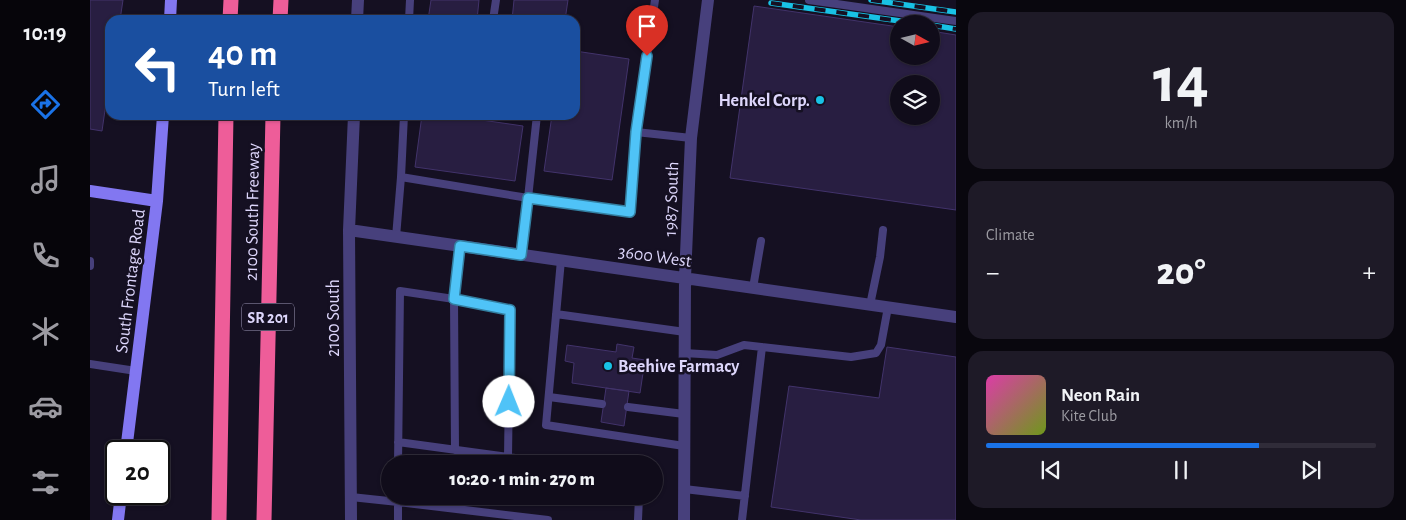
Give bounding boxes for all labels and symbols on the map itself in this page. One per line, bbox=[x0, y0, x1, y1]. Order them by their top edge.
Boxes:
pin bbox=[626, 5, 668, 56]
north arrow bbox=[890, 15, 940, 65]
place label: Henkel Corp. bbox=[718, 92, 810, 110]
marker: Henkel Corp. bbox=[814, 94, 826, 106]
street label: 2100 South Freeway bbox=[243, 143, 263, 281]
street label: 1987 South bbox=[662, 161, 682, 237]
street label: South Frontage Road bbox=[113, 208, 149, 354]
street label: 3600 West bbox=[617, 243, 693, 271]
street label: 2100 South bbox=[325, 279, 343, 357]
road number: SR 201 bbox=[242, 304, 294, 330]
place label: Beehive Farmacy bbox=[618, 358, 740, 376]
marker: Beehive Farmacy bbox=[602, 360, 614, 372]
position arrow bbox=[482, 375, 534, 427]
speed limit sign: 20 bbox=[105, 440, 170, 505]

